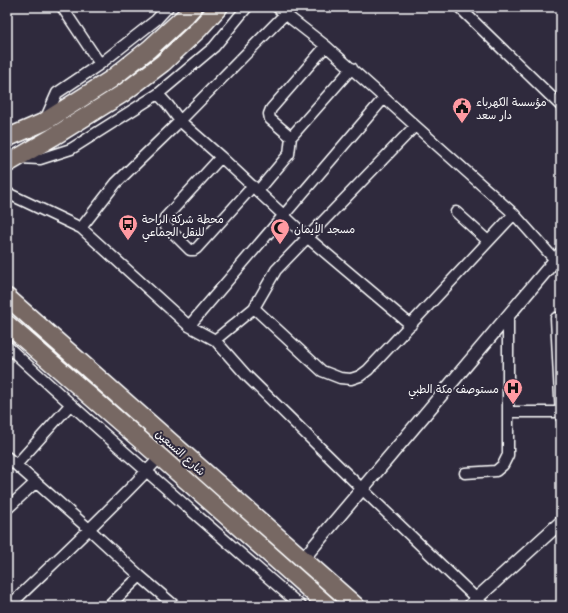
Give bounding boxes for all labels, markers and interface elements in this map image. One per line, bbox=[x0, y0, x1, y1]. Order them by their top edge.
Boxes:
place label: مؤسسة الكهرباء دار سعد bbox=[476, 94, 547, 122]
public building icon: مؤسسة الكهرباء دار سعد bbox=[451, 96, 473, 124]
place label: محطة شركة الراحة للنقل الجماعي bbox=[142, 211, 224, 243]
bus stop icon: محطة شركة الراحة للنقل الجماعي bbox=[117, 213, 139, 241]
mosque icon: مسجد الأيمان bbox=[269, 217, 291, 245]
place label: مسجد الأيمان bbox=[294, 221, 355, 236]
hospital icon: مستوصف مكة الطبي bbox=[502, 377, 524, 405]
place label: مستوصف مكة الطبي bbox=[408, 381, 499, 400]
street label: شارع التسعين bbox=[151, 426, 209, 480]

